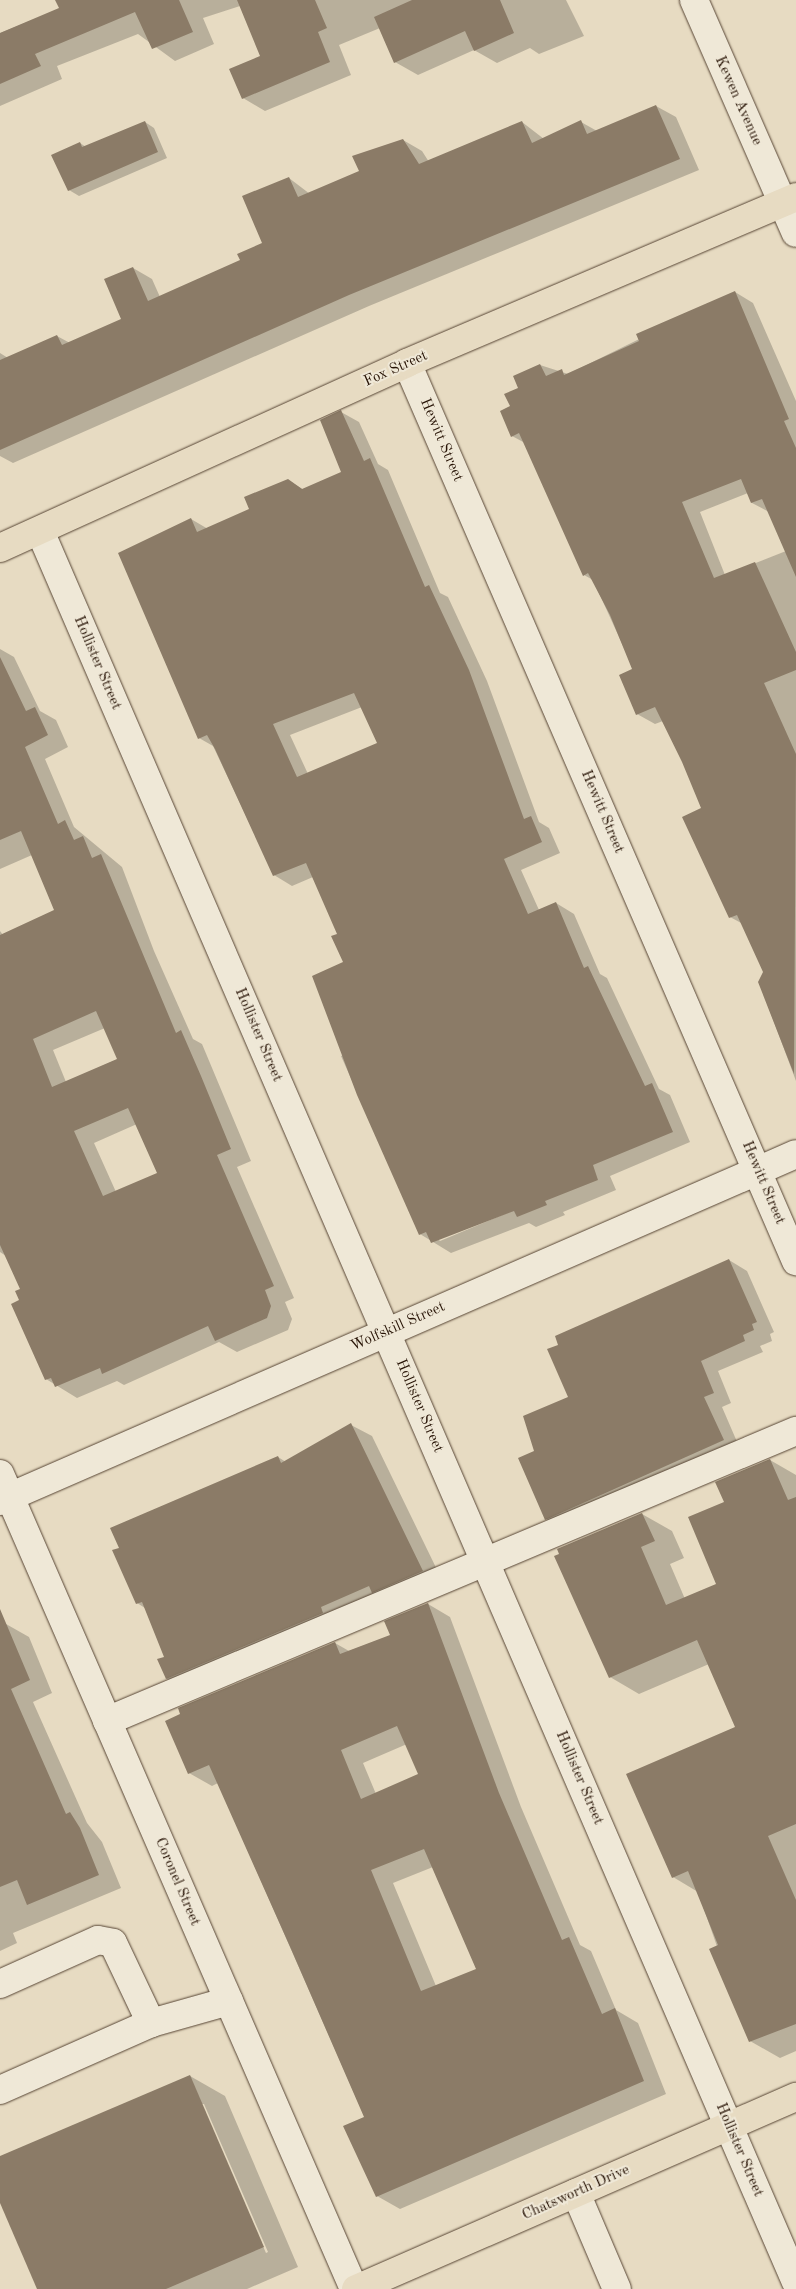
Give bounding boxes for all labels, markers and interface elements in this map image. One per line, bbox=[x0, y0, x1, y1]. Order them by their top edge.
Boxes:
street label: Kewen Avenue bbox=[710, 53, 766, 149]
street label: Fox Street bbox=[361, 347, 431, 391]
street label: Hewitt Street bbox=[415, 396, 467, 484]
street label: Hollister Street bbox=[69, 613, 125, 713]
street label: Hewitt Street bbox=[576, 768, 628, 856]
street label: Hollister Street bbox=[230, 985, 286, 1085]
street label: Hewitt Street bbox=[737, 1139, 789, 1227]
street label: Wolfskill Street bbox=[348, 1298, 448, 1356]
street label: Hollister Street bbox=[391, 1356, 447, 1456]
street label: Hollister Street bbox=[551, 1728, 607, 1828]
street label: Coronel Street bbox=[150, 1835, 204, 1929]
street label: Hollister Street bbox=[711, 2100, 767, 2200]
street label: Chatsworth Drive bbox=[520, 2161, 632, 2225]

